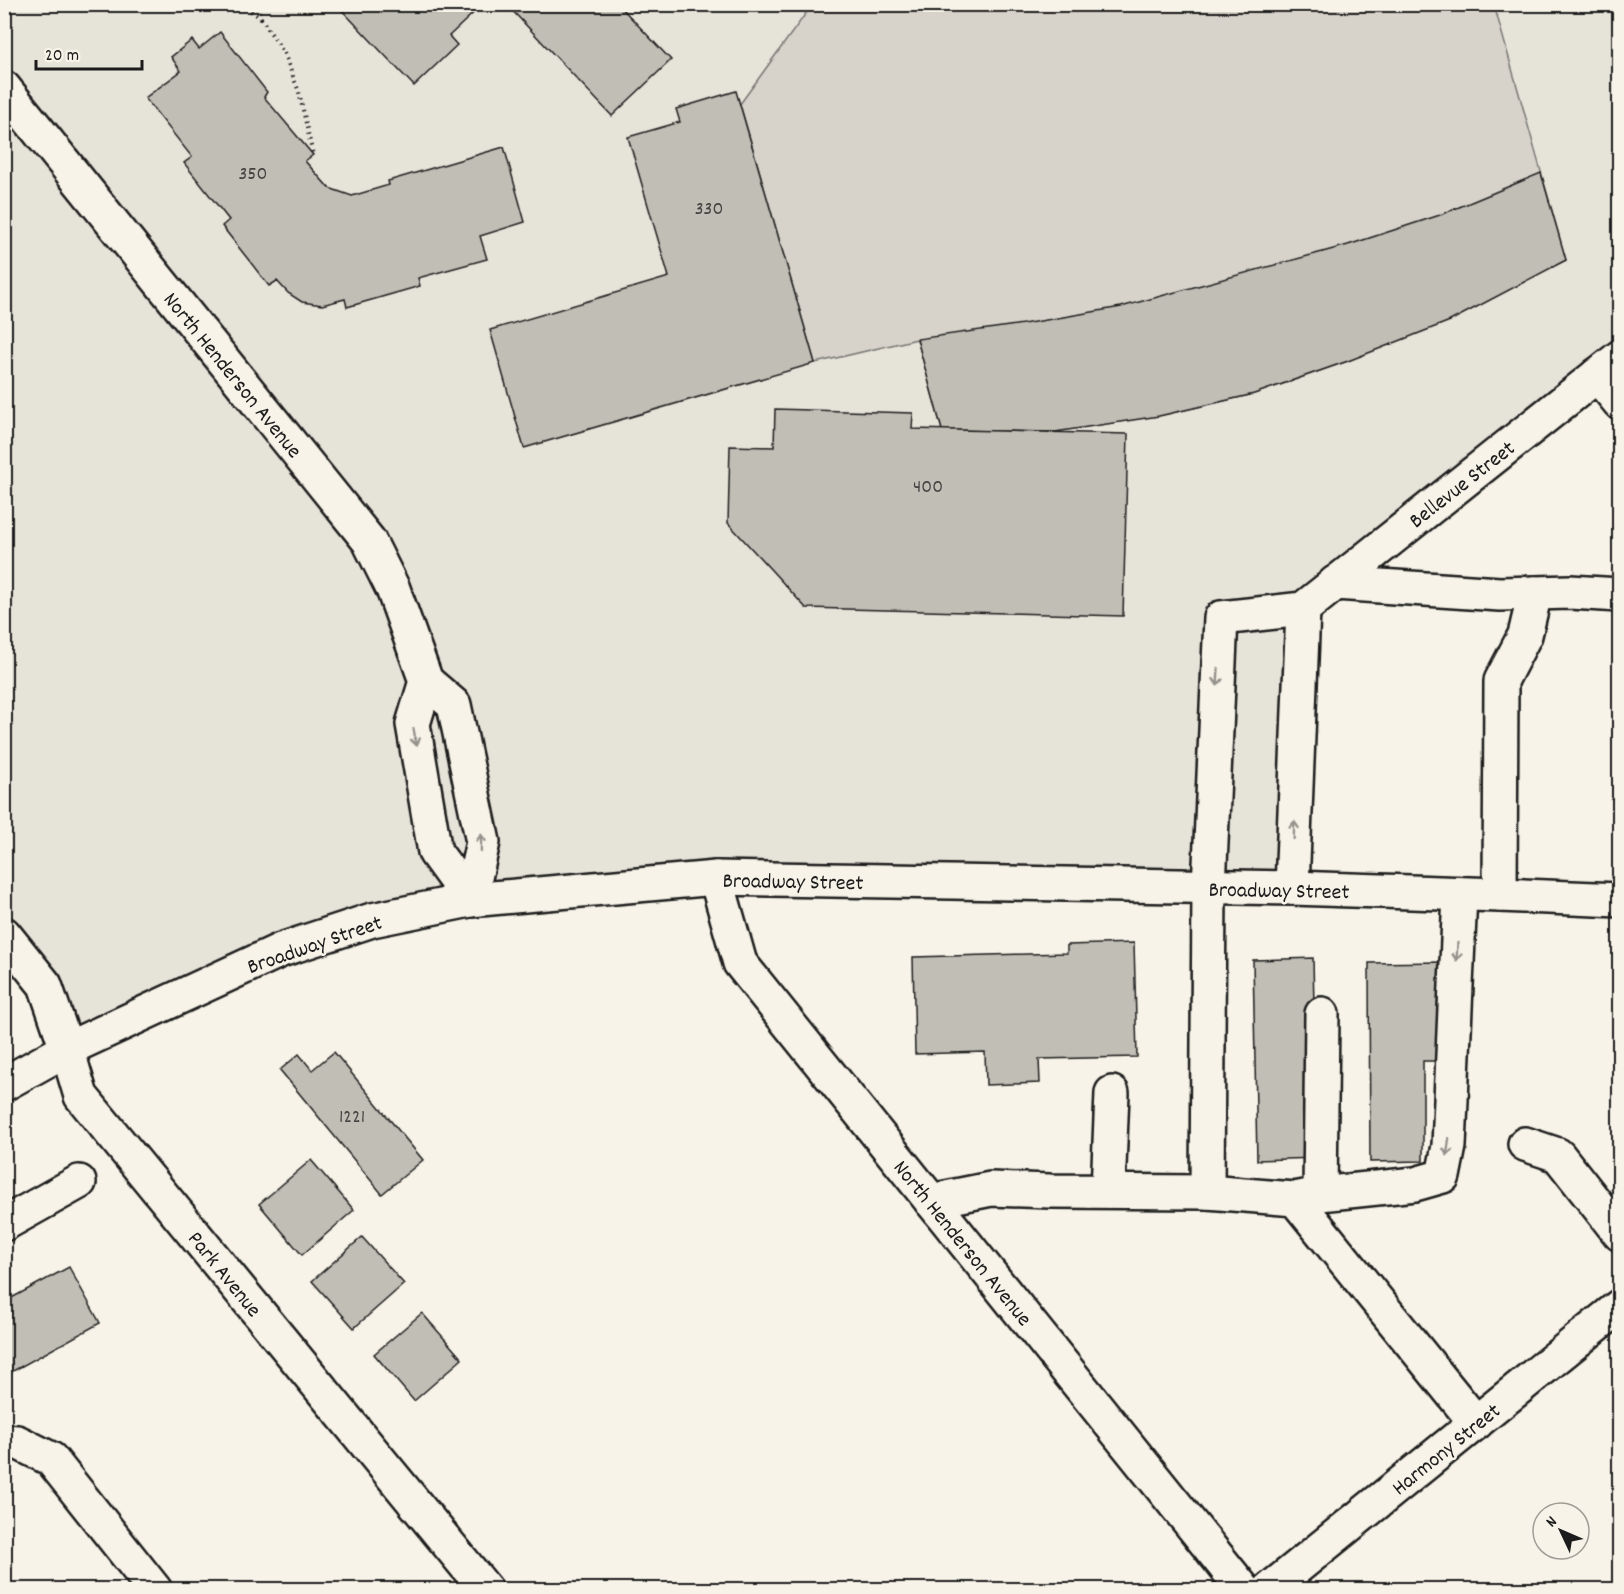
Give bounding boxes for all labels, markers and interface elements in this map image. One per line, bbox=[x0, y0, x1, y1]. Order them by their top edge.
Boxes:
scale bar bbox=[36, 33, 142, 71]
text: 20 m bbox=[45, 44, 79, 69]
house number: 350 bbox=[238, 161, 268, 189]
house number: 330 bbox=[695, 196, 723, 224]
street label: North Henderson Avenue bbox=[154, 286, 308, 466]
street label: Bellevue Street bbox=[1404, 434, 1523, 537]
house number: 400 bbox=[913, 474, 943, 502]
one-way arrow bbox=[1213, 666, 1224, 686]
one-way arrow bbox=[410, 727, 421, 747]
one-way arrow bbox=[1289, 821, 1300, 840]
one-way arrow bbox=[475, 834, 486, 853]
street label: Broadway Street bbox=[722, 867, 864, 900]
street label: Broadway Street bbox=[1208, 876, 1350, 909]
street label: Broadway Street bbox=[243, 909, 387, 984]
one-way arrow bbox=[1452, 942, 1463, 961]
house number: 1221 bbox=[339, 1104, 365, 1132]
one-way arrow bbox=[1442, 1136, 1453, 1156]
street label: North Henderson Avenue bbox=[884, 1154, 1038, 1334]
street label: Park Avenue bbox=[179, 1226, 268, 1325]
street label: Harmony Street bbox=[1386, 1397, 1508, 1504]
north arrow bbox=[1531, 1501, 1591, 1561]
text: N bbox=[1541, 1511, 1563, 1533]

